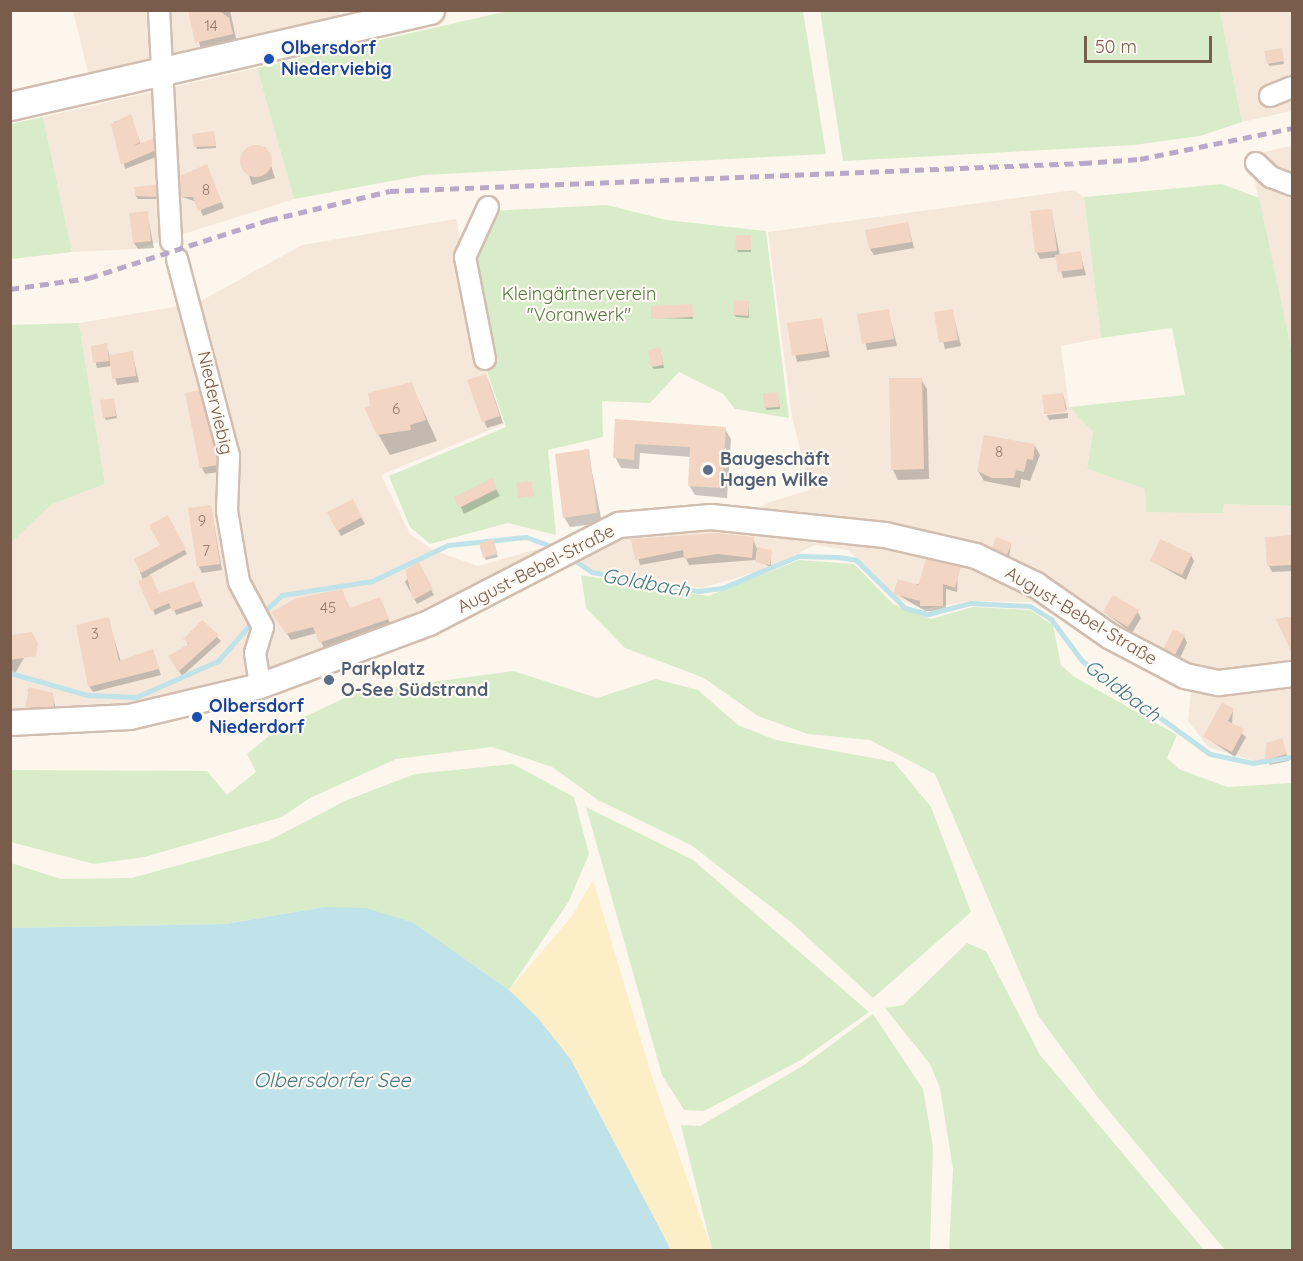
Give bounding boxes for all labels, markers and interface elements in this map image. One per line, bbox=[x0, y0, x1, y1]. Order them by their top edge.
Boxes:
house number: 14 bbox=[204, 17, 218, 35]
scale bar bbox=[1087, 24, 1214, 62]
text: 50 m bbox=[1095, 35, 1137, 58]
place label: Olbersdorf Niederviebig bbox=[281, 38, 392, 80]
marker: Olbersdorf Niederviebig bbox=[262, 52, 276, 66]
house number: 8 bbox=[202, 181, 210, 199]
park label: Kleingärtnerverein "Voranwerk" bbox=[502, 284, 656, 326]
street label: Niederviebig bbox=[193, 349, 237, 457]
house number: 6 bbox=[392, 400, 400, 418]
house number: 8 bbox=[995, 443, 1003, 461]
place label: Baugeschäft Hagen Wilke bbox=[720, 449, 830, 492]
marker: Baugeschäft Hagen Wilke bbox=[701, 463, 715, 477]
house number: 9 bbox=[198, 512, 206, 530]
street label: August-Bebel-Straße bbox=[454, 520, 618, 618]
house number: 7 bbox=[202, 542, 210, 560]
street label: August-Bebel-Straße bbox=[1001, 562, 1161, 670]
water label: Goldbach bbox=[600, 563, 692, 601]
house number: 45 bbox=[320, 599, 336, 617]
house number: 3 bbox=[91, 625, 99, 643]
water label: Goldbach bbox=[1080, 654, 1166, 726]
place label: Parkplatz O-See Südstrand bbox=[341, 659, 488, 702]
marker: Parkplatz O-See Südstrand bbox=[322, 673, 336, 687]
place label: Olbersdorf Niederdorf bbox=[209, 696, 305, 738]
marker: Olbersdorf Niederdorf bbox=[190, 710, 204, 724]
water label: Olbersdorfer See bbox=[253, 1067, 411, 1091]

